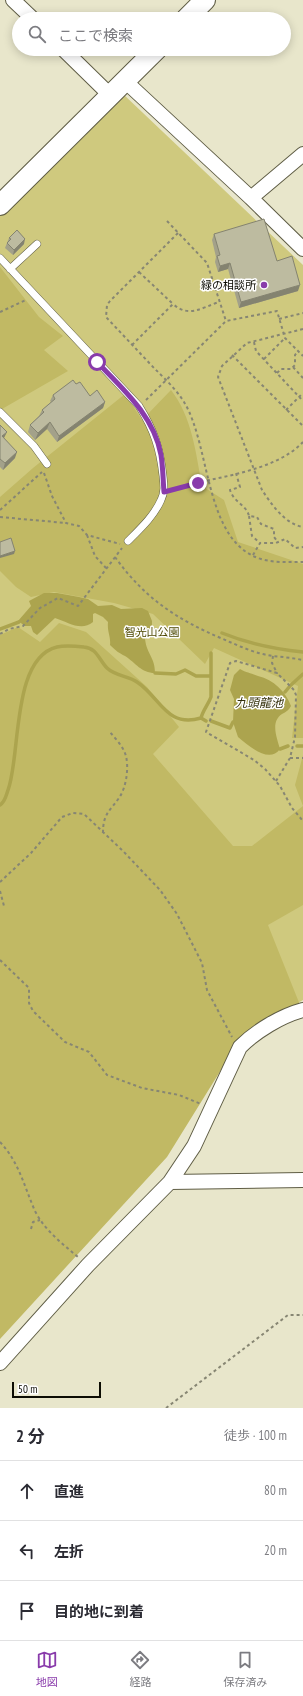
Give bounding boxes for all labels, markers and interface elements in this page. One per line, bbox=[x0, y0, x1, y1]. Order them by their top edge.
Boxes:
search box bbox=[12, 12, 291, 56]
icon: search bbox=[26, 23, 48, 45]
text: ここで検索 bbox=[58, 26, 133, 45]
place label: 緑の相談所 bbox=[201, 278, 257, 292]
marker: 緑の相談所 bbox=[259, 280, 269, 290]
route start bbox=[88, 353, 106, 371]
route end bbox=[189, 474, 207, 492]
park label: 智光山公園 bbox=[125, 625, 180, 639]
water label: 九頭龍池 bbox=[235, 695, 284, 710]
scale bar bbox=[12, 1380, 101, 1399]
text: 50 m bbox=[18, 1382, 37, 1396]
text: 2 分 bbox=[16, 1425, 45, 1447]
text: 徒歩 · 100 m bbox=[224, 1427, 287, 1444]
icon: ahead bbox=[16, 1480, 38, 1502]
text: 直進 bbox=[54, 1482, 84, 1501]
text: 80 m bbox=[264, 1482, 287, 1499]
icon: left bbox=[16, 1540, 38, 1562]
text: 左折 bbox=[54, 1542, 84, 1561]
text: 20 m bbox=[264, 1542, 287, 1559]
icon: arrive bbox=[16, 1600, 38, 1622]
text: 目的地に到着 bbox=[54, 1602, 144, 1621]
tab: 地図 bbox=[36, 1649, 58, 1689]
tab: 経路 bbox=[129, 1649, 151, 1689]
tab: 保存済み bbox=[223, 1649, 267, 1689]

